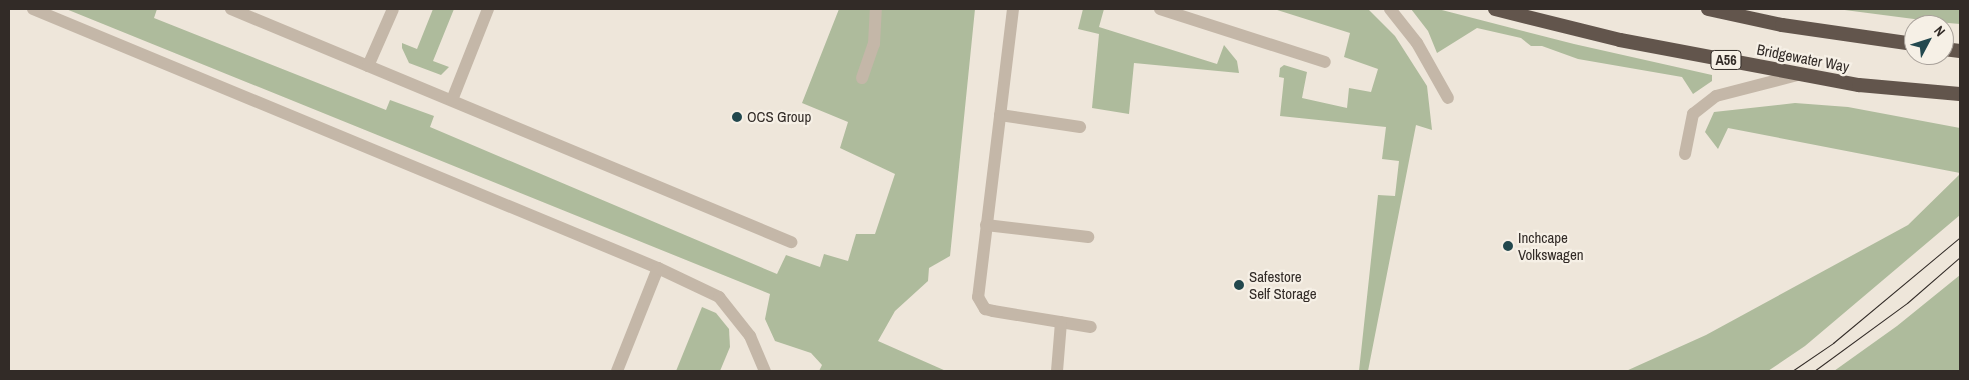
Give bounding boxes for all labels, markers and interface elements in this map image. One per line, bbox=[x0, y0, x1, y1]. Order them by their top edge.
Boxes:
north arrow bbox=[1904, 15, 1954, 65]
text: N bbox=[1930, 22, 1949, 40]
street label: Bridgewater Way bbox=[1755, 40, 1851, 76]
road number: A56 bbox=[1710, 48, 1742, 72]
place label: OCS Group bbox=[747, 108, 811, 126]
marker: OCS Group bbox=[731, 111, 743, 123]
place label: Inchcape Volkswagen bbox=[1518, 228, 1584, 263]
marker: Inchcape Volkswagen bbox=[1502, 240, 1514, 252]
place label: Safestore Self Storage bbox=[1249, 267, 1317, 302]
marker: Safestore Self Storage bbox=[1233, 279, 1245, 291]

